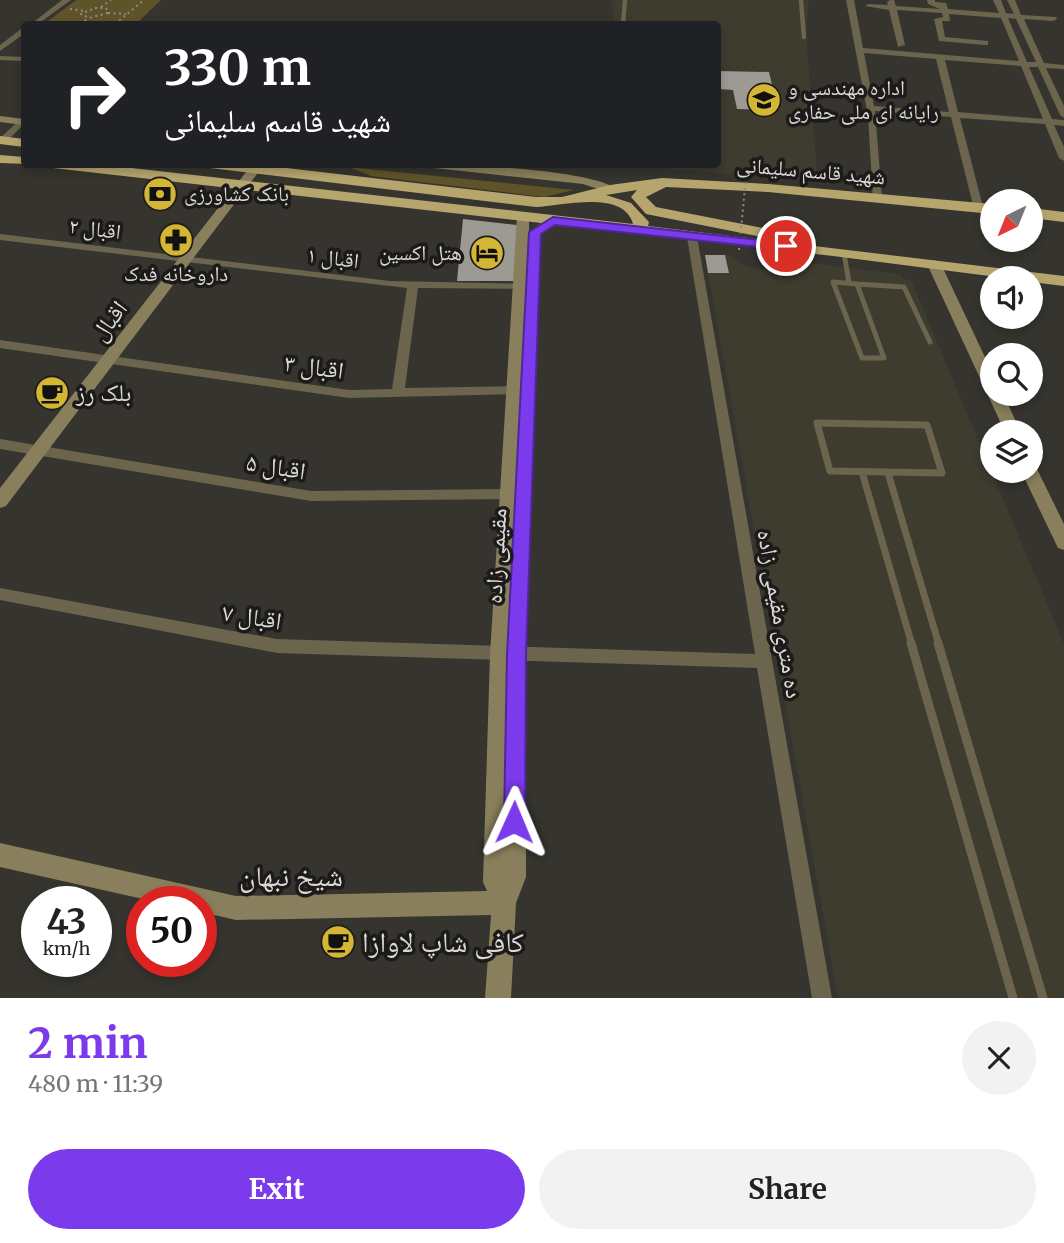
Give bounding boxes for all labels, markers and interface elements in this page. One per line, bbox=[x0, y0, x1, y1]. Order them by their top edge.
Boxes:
text: 330 m bbox=[164, 37, 311, 98]
icon: right bbox=[49, 49, 140, 140]
place label: اداره مهندسی و رایانه ای ملی حفاری bbox=[788, 74, 939, 125]
school or university icon: اداره مهندسی و رایانه ای ملی حفاری bbox=[745, 81, 783, 119]
text: شهید قاسم سلیمانی bbox=[164, 101, 391, 141]
street label: شهید قاسم سلیمانی bbox=[736, 151, 886, 191]
bank icon: بانک کشاورزی bbox=[141, 175, 179, 213]
place label: بانک کشاورزی bbox=[184, 180, 289, 207]
north arrow bbox=[980, 189, 1043, 252]
map controls bbox=[980, 189, 1043, 483]
street label: اقبال ۲ bbox=[68, 212, 123, 245]
pin bbox=[756, 216, 816, 276]
pharmacy icon: داروخانه فدک bbox=[157, 221, 195, 259]
icon: arrive bbox=[767, 227, 805, 265]
hotel icon: هتل اکسین bbox=[468, 234, 506, 272]
place label: هتل اکسین bbox=[379, 239, 462, 266]
street label: اقبال ۱ bbox=[306, 241, 361, 274]
place label: داروخانه فدک bbox=[124, 260, 228, 287]
button: sound bbox=[980, 266, 1043, 329]
street label: اقبال bbox=[83, 294, 134, 347]
button: search bbox=[980, 343, 1043, 406]
street label: اقبال ۳ bbox=[282, 347, 346, 386]
cafe icon: بلک رز bbox=[33, 374, 71, 412]
place label: بلک رز bbox=[75, 377, 131, 408]
button: layers bbox=[980, 420, 1043, 483]
street label: اقبال ۵ bbox=[244, 447, 308, 486]
street label: مقیمی زاده bbox=[478, 507, 513, 605]
street label: ده متری مقیمی زاده bbox=[750, 527, 811, 701]
street label: اقبال ۷ bbox=[220, 597, 284, 636]
position arrow bbox=[477, 785, 551, 859]
street label: شیخ نبهان bbox=[239, 858, 343, 894]
speed limit sign: 50 bbox=[126, 886, 217, 977]
text: 43 bbox=[46, 900, 87, 944]
cafe icon: کافی شاپ لاوازا bbox=[319, 923, 357, 961]
place label: کافی شاپ لاوازا bbox=[362, 924, 524, 960]
text: km/h bbox=[43, 937, 90, 960]
text: 2 min bbox=[28, 1017, 148, 1069]
button: close bbox=[962, 1021, 1036, 1095]
text: 480 m · 11:39 bbox=[28, 1069, 163, 1098]
button: Exit bbox=[28, 1149, 525, 1229]
button: Share bbox=[539, 1149, 1036, 1229]

